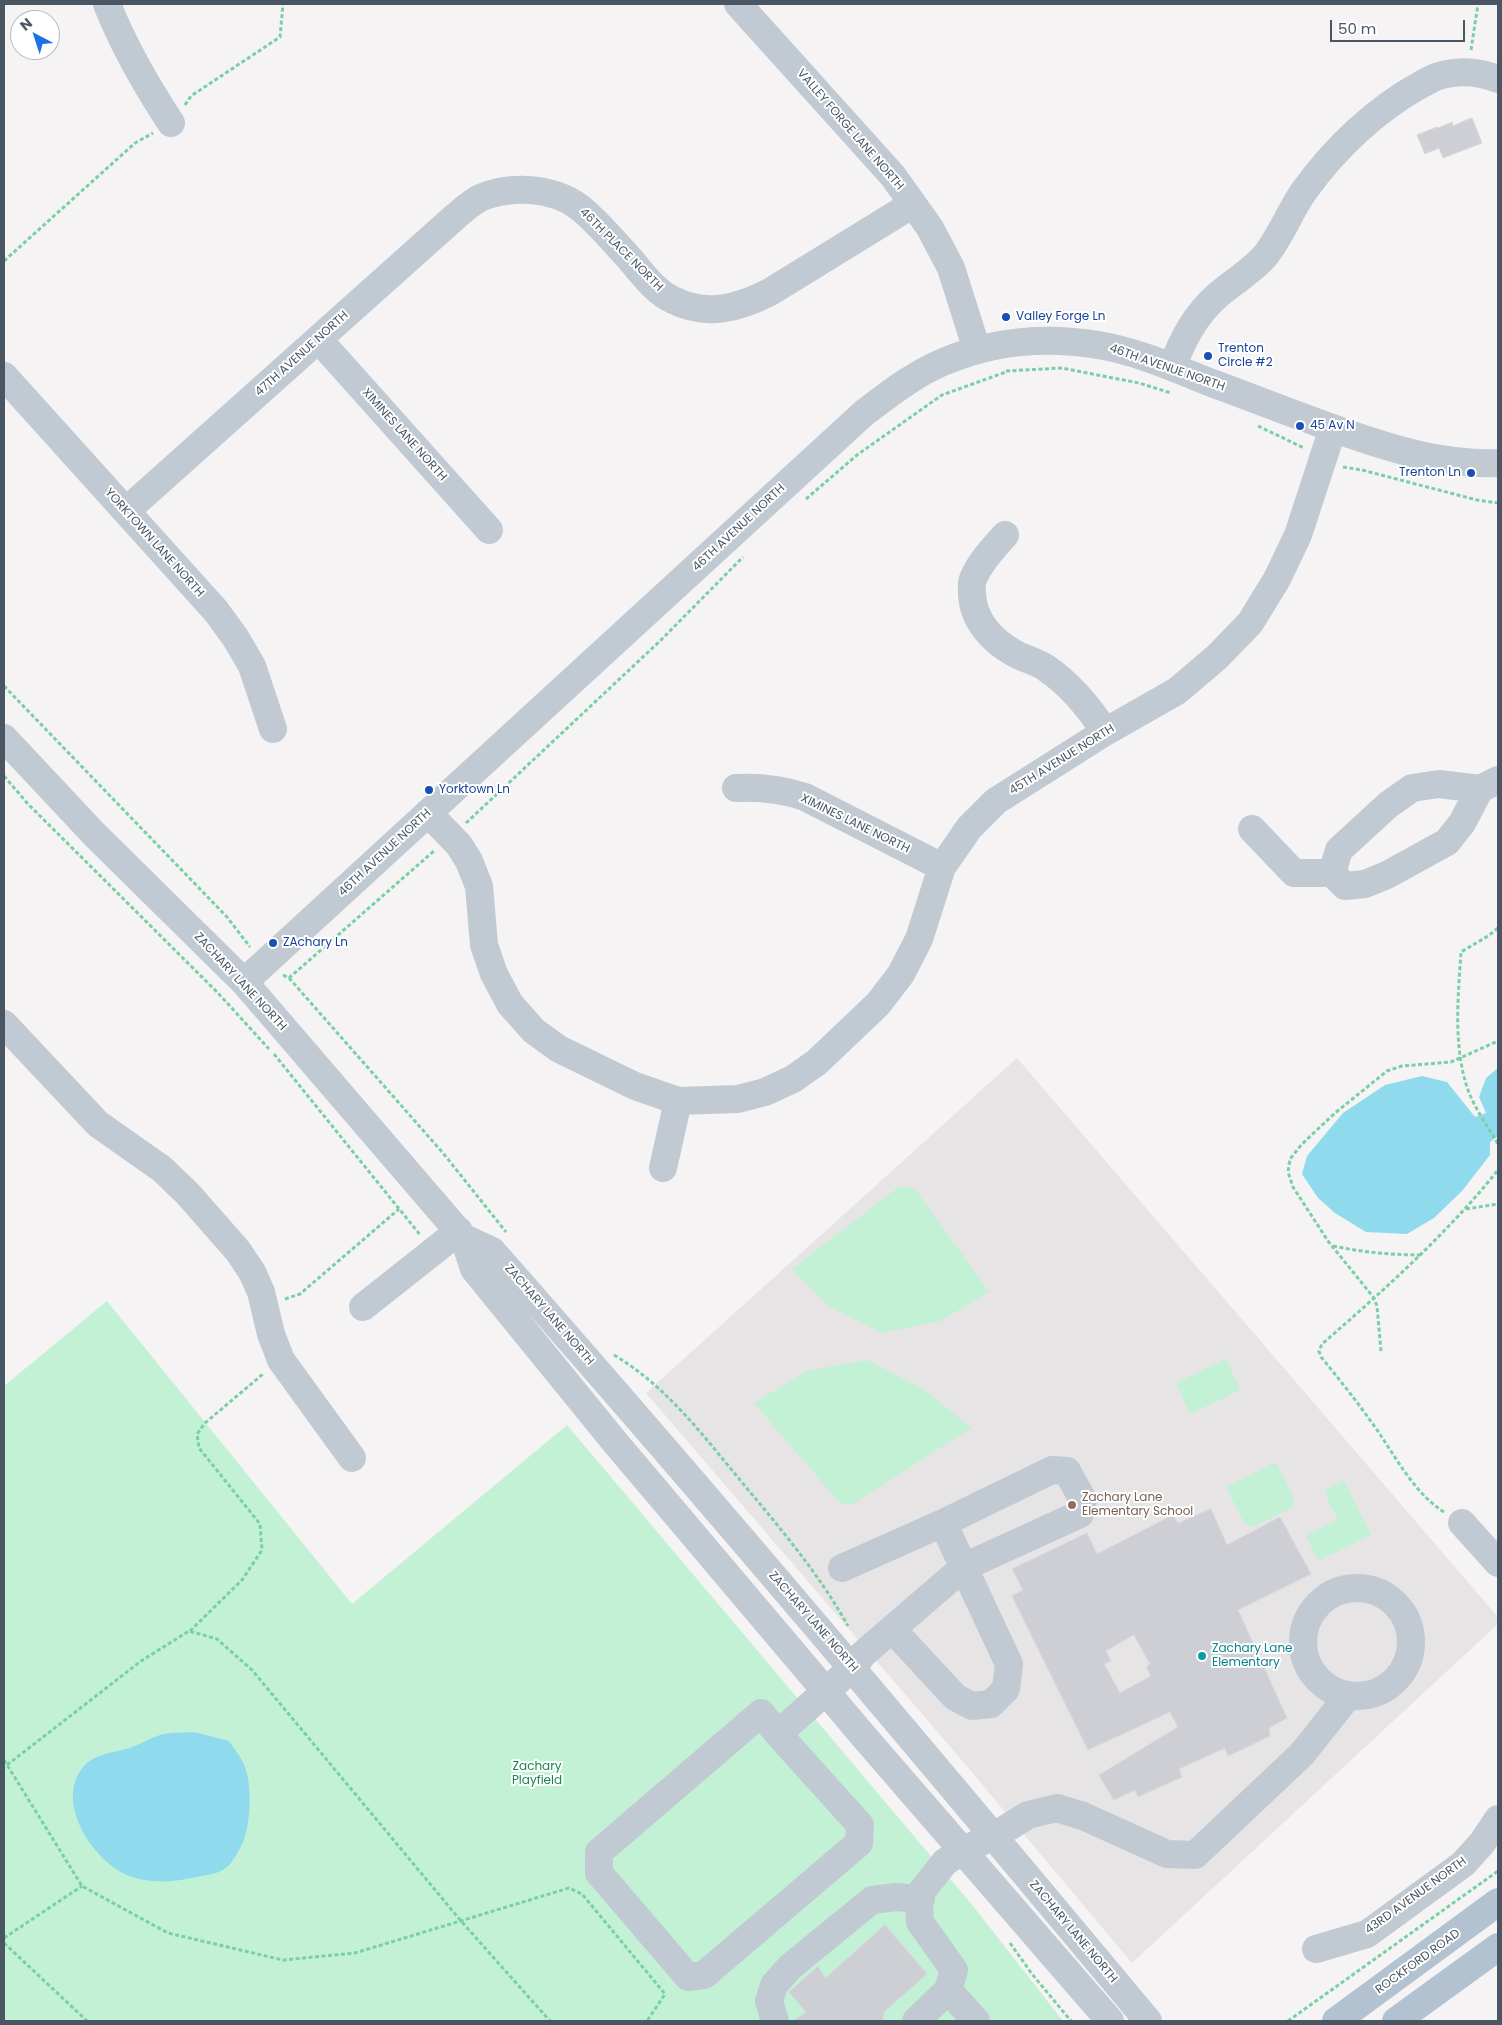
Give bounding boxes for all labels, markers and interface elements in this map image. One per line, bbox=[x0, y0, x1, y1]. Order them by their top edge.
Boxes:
north arrow bbox=[10, 10, 60, 60]
scale bar bbox=[1332, 10, 1467, 42]
text: N bbox=[16, 13, 36, 35]
text: 50 m bbox=[1338, 18, 1376, 39]
street label: VALLEY FORGE LANE NORTH bbox=[794, 67, 906, 193]
street label: 46TH PLACE NORTH bbox=[576, 205, 666, 295]
street label: 47TH AVENUE NORTH bbox=[252, 308, 352, 400]
place label: Valley Forge Ln bbox=[1016, 310, 1105, 324]
marker: Valley Forge Ln bbox=[1000, 311, 1012, 323]
street label: 46TH AVENUE NORTH bbox=[1107, 341, 1227, 395]
place label: Trenton Circle #2 bbox=[1218, 342, 1273, 370]
marker: Trenton Circle #2 bbox=[1202, 350, 1214, 362]
street label: XIMINES LANE NORTH bbox=[359, 386, 449, 484]
place label: 45 Av N bbox=[1310, 419, 1355, 433]
marker: 45 Av N bbox=[1294, 420, 1306, 432]
place label: Trenton Ln bbox=[1399, 466, 1461, 480]
marker: Trenton Ln bbox=[1465, 467, 1477, 479]
street label: 46TH AVENUE NORTH bbox=[690, 481, 788, 575]
street label: YORKTOWN LANE NORTH bbox=[101, 486, 207, 600]
street label: 45TH AVENUE NORTH bbox=[1007, 722, 1117, 798]
place label: Yorktown Ln bbox=[439, 783, 510, 797]
marker: Yorktown Ln bbox=[423, 784, 435, 796]
street label: XIMINES LANE NORTH bbox=[798, 791, 912, 857]
street label: 46TH AVENUE NORTH bbox=[336, 806, 434, 900]
street label: ZACHARY LANE NORTH bbox=[191, 930, 289, 1034]
place label: ZAchary Ln bbox=[283, 936, 348, 950]
marker: ZAchary Ln bbox=[267, 937, 279, 949]
street label: ZACHARY LANE NORTH bbox=[501, 1262, 597, 1368]
place label: Zachary Lane Elementary School bbox=[1082, 1491, 1193, 1519]
marker: Zachary Lane Elementary School bbox=[1066, 1499, 1078, 1511]
street label: ZACHARY LANE NORTH bbox=[765, 1569, 861, 1675]
place label: Zachary Lane Elementary bbox=[1212, 1642, 1293, 1670]
marker: Zachary Lane Elementary bbox=[1196, 1650, 1208, 1662]
park label: Zachary Playfield bbox=[512, 1760, 562, 1788]
street label: 43RD AVENUE NORTH bbox=[1362, 1854, 1470, 1938]
street label: ZACHARY LANE NORTH bbox=[1026, 1878, 1120, 1986]
street label: ROCKFORD ROAD bbox=[1373, 1927, 1463, 1997]

